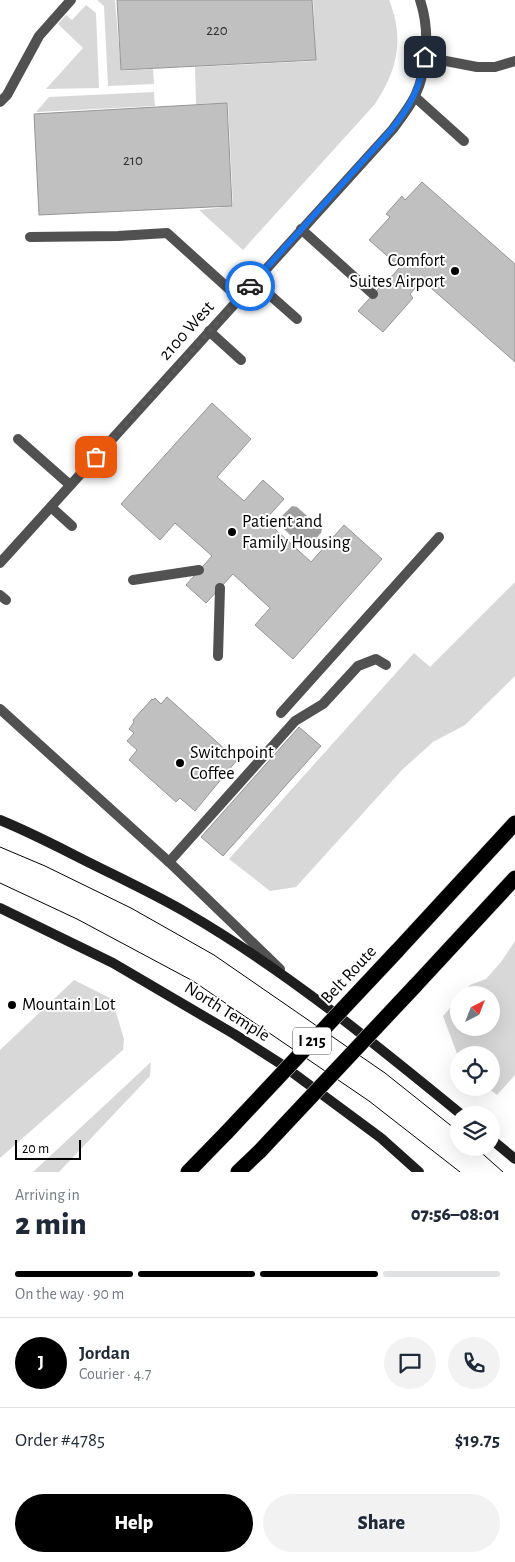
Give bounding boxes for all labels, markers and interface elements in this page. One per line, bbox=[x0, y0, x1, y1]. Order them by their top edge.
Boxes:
house number: 220 bbox=[206, 23, 228, 38]
pin bbox=[404, 36, 446, 78]
icon: home bbox=[411, 43, 439, 71]
house number: 210 bbox=[123, 153, 143, 168]
place label: Comfort Suites Airport bbox=[350, 252, 445, 291]
courier bbox=[225, 261, 275, 311]
marker: Comfort Suites Airport bbox=[449, 265, 461, 277]
icon: car bbox=[236, 272, 264, 300]
street label: 2100 West bbox=[156, 298, 218, 364]
pin bbox=[75, 436, 117, 478]
icon: bag bbox=[82, 443, 110, 471]
place label: Patient and Family Housing bbox=[242, 513, 351, 552]
marker: Patient and Family Housing bbox=[226, 526, 238, 538]
place label: Switchpoint Coffee bbox=[190, 744, 274, 783]
marker: Switchpoint Coffee bbox=[174, 757, 186, 769]
street label: Belt Route bbox=[318, 942, 380, 1008]
street label: North Temple bbox=[181, 979, 273, 1045]
north arrow bbox=[450, 986, 500, 1036]
map controls bbox=[450, 986, 500, 1156]
place label: Mountain Lot bbox=[22, 996, 116, 1014]
marker: Mountain Lot bbox=[6, 999, 18, 1011]
road number: I 215 bbox=[293, 1028, 331, 1054]
button: locate bbox=[450, 1046, 500, 1096]
button: layers bbox=[450, 1106, 500, 1156]
scale bar bbox=[15, 1137, 81, 1160]
text: 20 m bbox=[22, 1142, 49, 1156]
text: Arriving in bbox=[15, 1187, 80, 1203]
text: 07:56–08:01 bbox=[411, 1205, 500, 1224]
text: 2 min bbox=[15, 1208, 87, 1240]
text: On the way · 90 m bbox=[15, 1286, 124, 1302]
button: chat bbox=[384, 1337, 436, 1389]
button: phone bbox=[448, 1337, 500, 1389]
text: Jordan bbox=[79, 1344, 130, 1363]
text: J bbox=[38, 1353, 44, 1372]
text: Courier · 4.7 bbox=[79, 1366, 151, 1382]
text: Order #4785 bbox=[15, 1431, 105, 1450]
text: $19.75 bbox=[455, 1431, 500, 1450]
button: Help bbox=[15, 1494, 253, 1552]
button: Share bbox=[263, 1494, 500, 1552]

